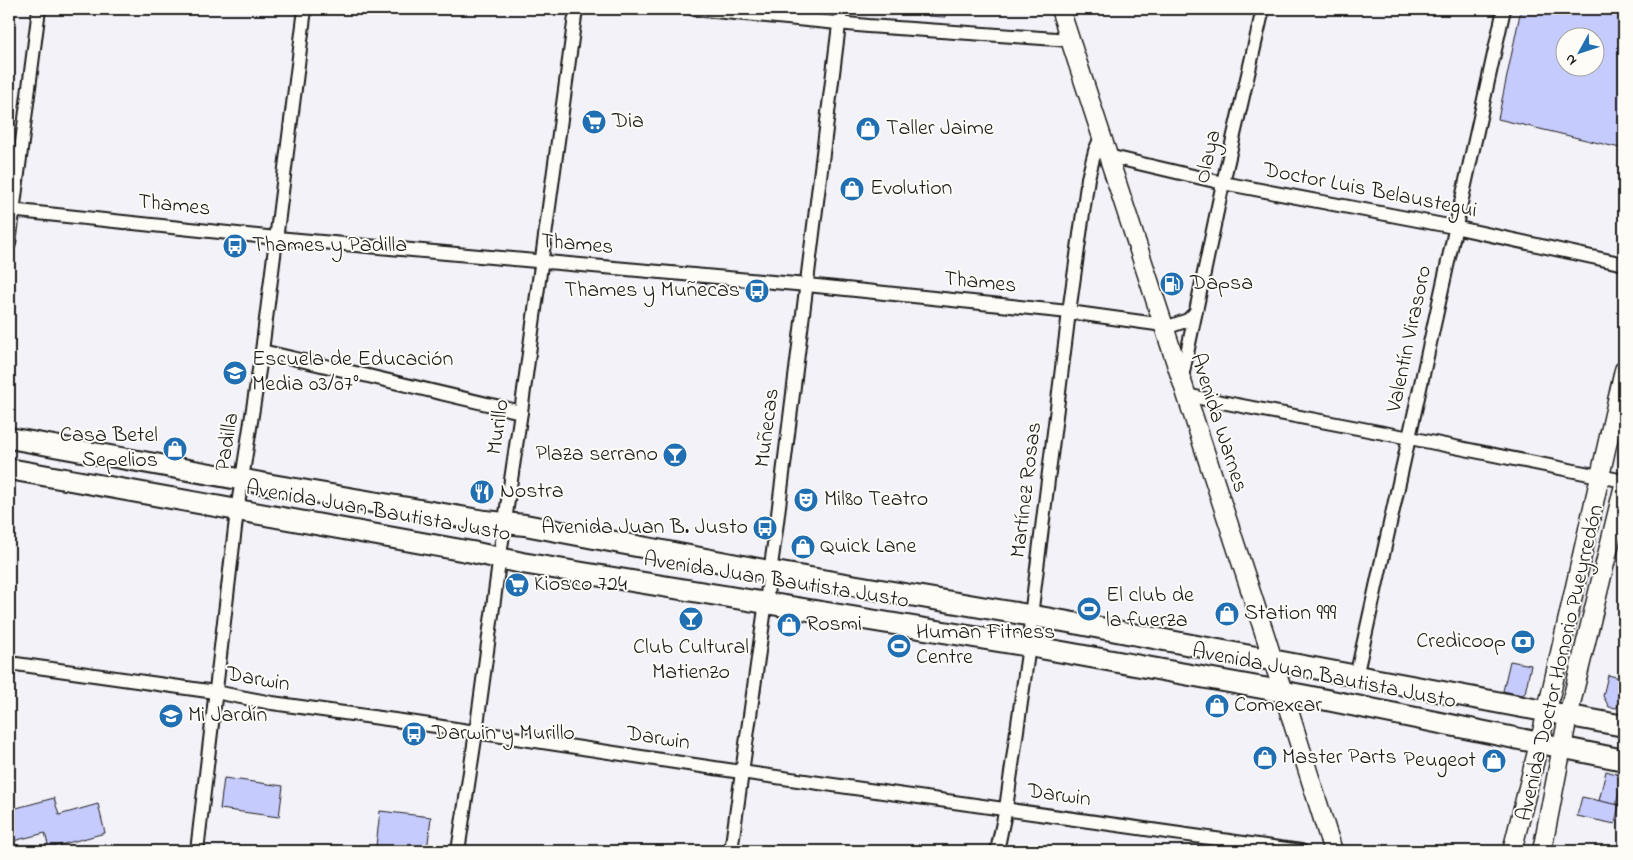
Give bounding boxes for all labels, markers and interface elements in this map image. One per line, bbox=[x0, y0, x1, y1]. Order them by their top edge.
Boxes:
north arrow bbox=[1556, 28, 1606, 78]
text: N bbox=[1560, 49, 1582, 70]
place label: Dia bbox=[611, 106, 644, 138]
supermarket icon: Dia bbox=[581, 109, 607, 135]
place label: Taller Jaime bbox=[886, 113, 994, 145]
shop icon: Taller Jaime bbox=[855, 116, 881, 142]
street label: Olaya bbox=[1187, 127, 1232, 187]
street label: Doctor Luis Belaustegui bbox=[1259, 154, 1480, 228]
place label: Evolution bbox=[870, 173, 952, 205]
shop icon: Evolution bbox=[839, 176, 865, 202]
street label: Thames bbox=[136, 186, 212, 226]
street label: Thames bbox=[539, 226, 615, 264]
place label: Thames y Padilla bbox=[252, 230, 407, 263]
bus stop icon: Thames y Padilla bbox=[222, 233, 248, 259]
street label: Thames bbox=[942, 263, 1018, 303]
street label: Valentín Virasoro bbox=[1379, 263, 1441, 416]
place label: Dapsa bbox=[1189, 268, 1253, 300]
fuel station icon: Dapsa bbox=[1159, 271, 1185, 297]
place label: Thames y Muñecas bbox=[564, 275, 740, 308]
bus stop icon: Thames y Muñecas bbox=[744, 278, 770, 304]
place label: Escuela de Educación Media 03/07° bbox=[252, 344, 453, 401]
street label: Avenida Warnes bbox=[1180, 349, 1256, 497]
school or university icon: Escuela de Educación Media 03/07° bbox=[222, 360, 248, 386]
street label: Muñecas bbox=[747, 387, 789, 469]
street label: Murillo bbox=[479, 397, 519, 457]
street label: Padilla bbox=[208, 410, 248, 474]
place label: Casa Betel Sepelios bbox=[60, 420, 158, 477]
street label: Martínez Rosas bbox=[1003, 420, 1051, 560]
shop icon: Casa Betel Sepelios bbox=[162, 436, 188, 462]
place label: Plaza serrano bbox=[536, 439, 658, 471]
bar icon: Plaza serrano bbox=[662, 442, 688, 468]
street label: Avenida Juan Bautista Justo bbox=[243, 473, 513, 551]
place label: Nostra bbox=[500, 476, 564, 508]
restaurant icon: Nostra bbox=[469, 479, 495, 505]
place label: Mil80 Teatro bbox=[824, 484, 928, 516]
theatre icon: Mil80 Teatro bbox=[793, 487, 819, 513]
street label: Avenida Doctor Honorio Pueyrredón bbox=[1509, 502, 1614, 825]
place label: Avenida Juan B. Justo bbox=[541, 512, 748, 544]
bus stop icon: Avenida Juan B. Justo bbox=[752, 515, 778, 541]
place label: Quick Lane bbox=[820, 531, 916, 563]
shop icon: Quick Lane bbox=[790, 534, 816, 560]
street label: Avenida Juan Bautista Justo bbox=[641, 544, 911, 618]
place label: Kiosco 724 bbox=[534, 569, 627, 601]
supermarket icon: Kiosco 724 bbox=[504, 572, 530, 598]
place label: El club de la fuerza bbox=[1106, 580, 1194, 637]
sports icon: El club de la fuerza bbox=[1076, 596, 1102, 622]
place label: Station 999 bbox=[1244, 598, 1337, 630]
shop icon: Station 999 bbox=[1214, 601, 1240, 627]
bar icon: Club Cultural Matienzo bbox=[678, 606, 704, 632]
place label: Rosmi bbox=[806, 609, 862, 641]
shop icon: Rosmi bbox=[776, 612, 802, 638]
place label: Human Fitness Centre bbox=[916, 617, 1055, 674]
place label: Credicoop bbox=[1416, 626, 1506, 658]
bank icon: Credicoop bbox=[1510, 629, 1536, 655]
place label: Club Cultural Matienzo bbox=[633, 632, 749, 689]
sports icon: Human Fitness Centre bbox=[886, 633, 912, 659]
street label: Avenida Juan Bautista Justo bbox=[1189, 636, 1459, 718]
street label: Darwin bbox=[223, 659, 292, 701]
place label: Comexcar bbox=[1234, 690, 1322, 722]
shop icon: Comexcar bbox=[1204, 693, 1230, 719]
place label: Mi Jardín bbox=[188, 700, 267, 732]
school or university icon: Mi Jardín bbox=[158, 703, 184, 729]
place label: Darwin y Murillo bbox=[431, 718, 575, 751]
street label: Darwin bbox=[623, 718, 692, 760]
bus stop icon: Darwin y Murillo bbox=[401, 721, 427, 747]
place label: Master Parts bbox=[1282, 742, 1397, 774]
shop icon: Master Parts bbox=[1252, 745, 1278, 771]
place label: Peugeot bbox=[1404, 745, 1477, 778]
shop icon: Peugeot bbox=[1481, 748, 1507, 774]
street label: Darwin bbox=[1024, 776, 1093, 816]

